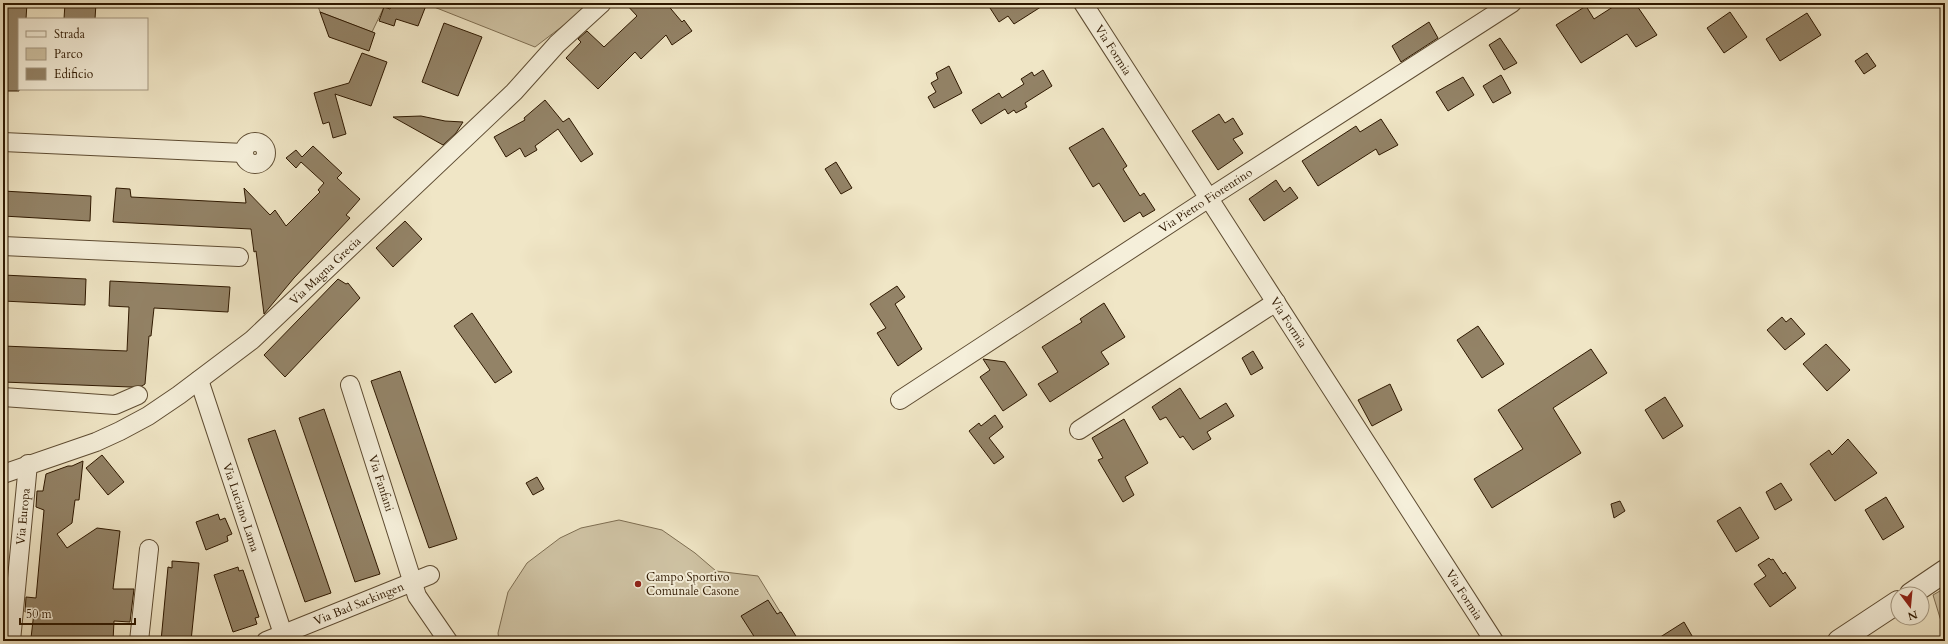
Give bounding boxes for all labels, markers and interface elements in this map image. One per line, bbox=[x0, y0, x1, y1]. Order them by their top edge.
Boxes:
legend bbox=[18, 18, 148, 90]
street label: Via Formia bbox=[1091, 22, 1136, 79]
text: Strada bbox=[54, 26, 86, 42]
text: Parco bbox=[54, 46, 83, 62]
text: Edificio bbox=[54, 66, 94, 82]
street label: Via Pietro Fiorentino bbox=[1156, 164, 1256, 237]
street label: Via Magna Grecia bbox=[286, 233, 365, 308]
street label: Via Formia bbox=[1267, 294, 1311, 351]
street label: Via Fanfani bbox=[365, 453, 398, 514]
street label: Via Luciano Lama bbox=[219, 461, 264, 555]
street label: Via Europa bbox=[12, 487, 34, 546]
street label: Via Formia bbox=[1442, 567, 1487, 624]
place label: Campo Sportivo Comunale Casone bbox=[646, 569, 739, 599]
street label: Via Bad Sackingen bbox=[311, 578, 406, 629]
marker: Campo Sportivo Comunale Casone bbox=[633, 579, 643, 589]
north arrow bbox=[1890, 586, 1930, 626]
scale bar bbox=[20, 600, 135, 626]
text: 50 m bbox=[26, 606, 53, 622]
text: N bbox=[1906, 607, 1919, 624]

